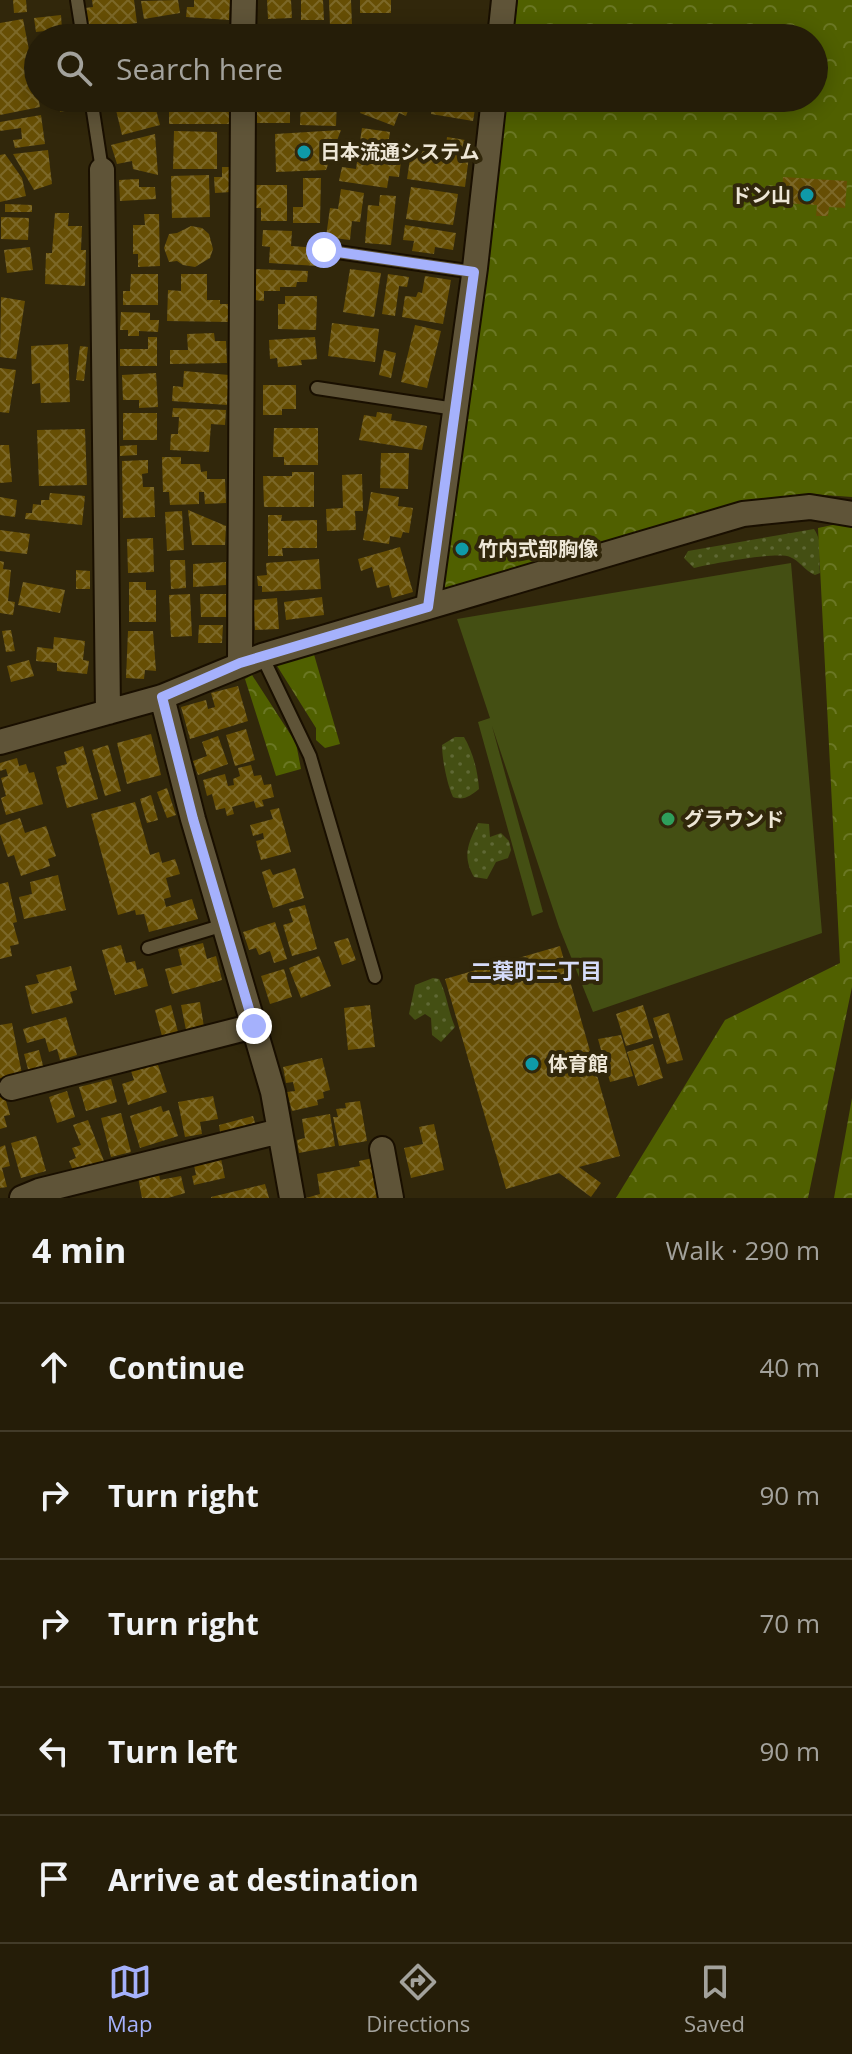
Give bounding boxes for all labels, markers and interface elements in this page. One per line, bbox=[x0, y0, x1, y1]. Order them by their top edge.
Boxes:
search box bbox=[24, 24, 828, 112]
icon: search bbox=[52, 46, 96, 90]
text: Search here bbox=[116, 48, 283, 89]
place label: 日本流通システム bbox=[320, 138, 479, 165]
marker: 日本流通システム bbox=[295, 143, 313, 161]
place label: ドン山 bbox=[731, 181, 791, 208]
marker: ドン山 bbox=[798, 186, 816, 204]
route start bbox=[306, 232, 342, 268]
place label: 竹内式部胸像 bbox=[478, 535, 598, 562]
marker: 竹内式部胸像 bbox=[453, 540, 471, 558]
place label: グラウンド bbox=[684, 805, 784, 832]
marker: グラウンド bbox=[659, 810, 677, 828]
district label: 二葉町二丁目 bbox=[470, 955, 602, 985]
route end bbox=[236, 1008, 272, 1044]
place label: 体育館 bbox=[548, 1050, 608, 1077]
marker: 体育館 bbox=[523, 1055, 541, 1073]
text: 4 min bbox=[32, 1227, 126, 1273]
text: Walk · 290 m bbox=[666, 1232, 820, 1268]
icon: ahead bbox=[32, 1345, 76, 1389]
text: Continue bbox=[108, 1347, 245, 1388]
text: 40 m bbox=[759, 1349, 820, 1385]
icon: right bbox=[32, 1473, 76, 1517]
text: Turn right bbox=[108, 1475, 259, 1516]
text: 90 m bbox=[759, 1477, 820, 1513]
icon: right bbox=[32, 1601, 76, 1645]
text: Turn right bbox=[108, 1603, 259, 1644]
text: 70 m bbox=[759, 1605, 820, 1641]
icon: left bbox=[32, 1729, 76, 1773]
text: Turn left bbox=[108, 1731, 238, 1772]
text: 90 m bbox=[759, 1733, 820, 1769]
icon: arrive bbox=[32, 1857, 76, 1901]
text: Arrive at destination bbox=[108, 1859, 419, 1900]
tab: Map bbox=[107, 1960, 152, 2038]
tab: Directions bbox=[366, 1960, 470, 2038]
tab: Saved bbox=[684, 1960, 745, 2038]

